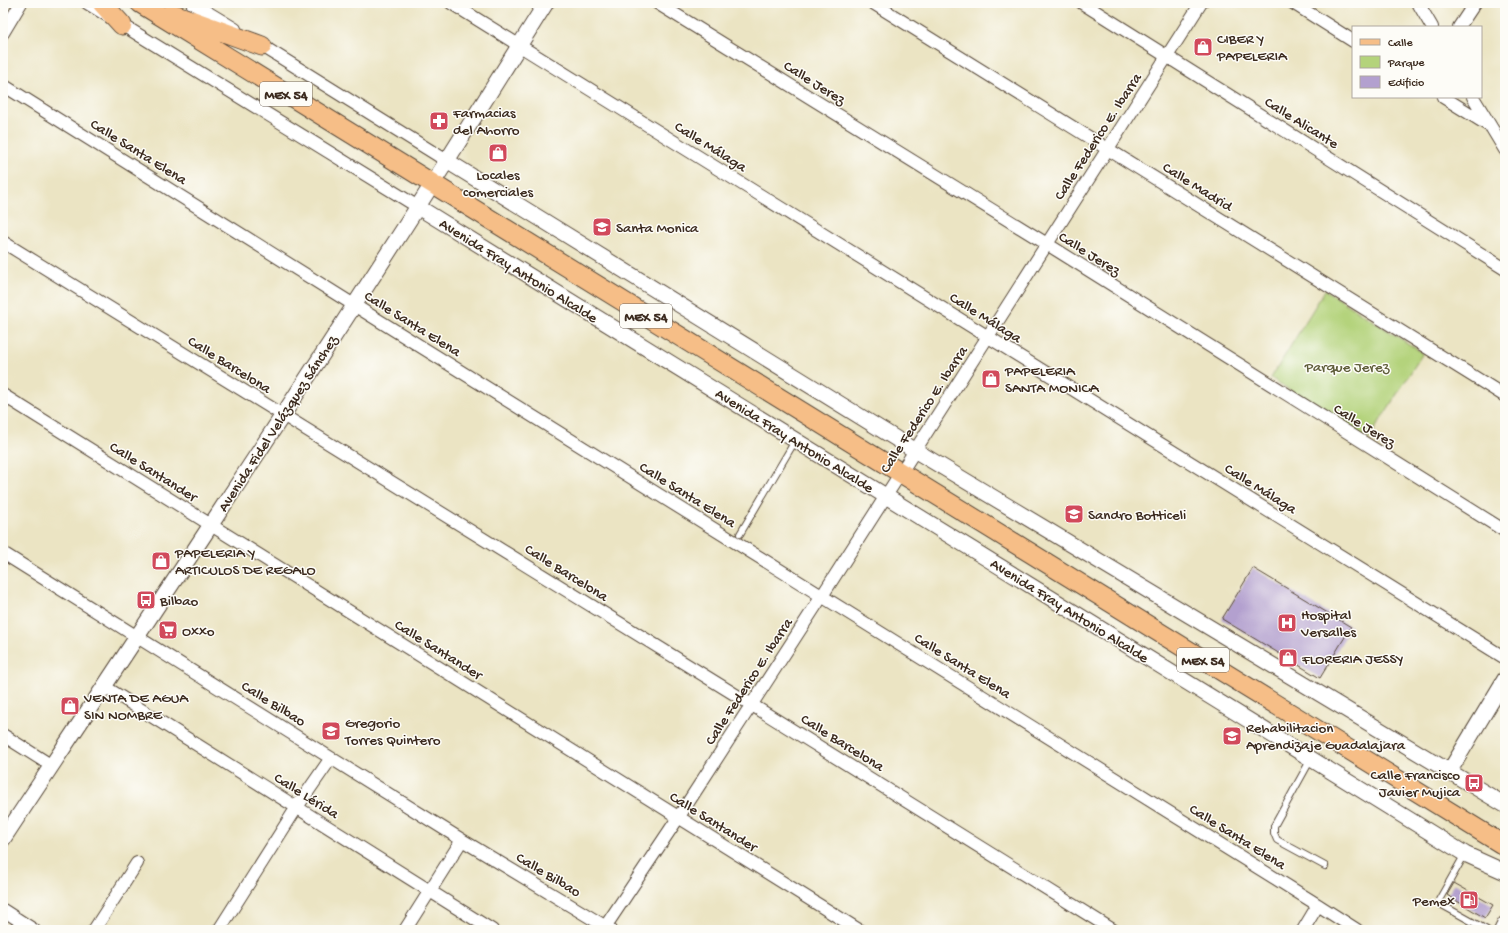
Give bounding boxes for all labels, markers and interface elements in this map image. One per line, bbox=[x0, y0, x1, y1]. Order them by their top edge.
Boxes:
legend bbox=[1352, 26, 1482, 98]
place label: CIBER Y PAPELERIA bbox=[1216, 31, 1288, 66]
shop icon: CIBER Y PAPELERIA bbox=[1192, 36, 1214, 58]
text: Calle bbox=[1388, 37, 1413, 51]
text: Parque bbox=[1387, 57, 1425, 71]
street label: Calle Jerez bbox=[780, 58, 849, 110]
street label: Calle Federico E. Ibarra bbox=[1051, 70, 1147, 204]
text: Edificio bbox=[1388, 77, 1424, 91]
road number: MEX 54 bbox=[260, 82, 312, 106]
street label: Calle Alicante bbox=[1260, 94, 1342, 154]
place label: Farmacias del Ahorro bbox=[452, 105, 520, 140]
pharmacy icon: Farmacias del Ahorro bbox=[428, 110, 450, 132]
street label: Calle Santa Elena bbox=[86, 116, 190, 190]
street label: Calle Málaga bbox=[671, 118, 750, 177]
shop icon: Locales comerciales bbox=[487, 142, 509, 164]
street label: Calle Madrid bbox=[1159, 159, 1236, 217]
place label: Locales comerciales bbox=[463, 167, 533, 202]
street label: Avenida Fray Antonio Alcalde bbox=[435, 215, 601, 328]
school or university icon: Santa Monica bbox=[591, 216, 613, 238]
place label: Santa Monica bbox=[616, 220, 699, 238]
street label: Calle Jerez bbox=[1055, 229, 1124, 281]
street label: Calle Santa Elena bbox=[360, 288, 464, 362]
street label: Calle Málaga bbox=[946, 289, 1025, 348]
road number: MEX 54 bbox=[620, 304, 672, 328]
street label: Avenida Fidel Velázquez Sánchez bbox=[215, 332, 343, 516]
street label: Calle Barcelona bbox=[184, 333, 275, 399]
street label: Calle Federico E. Ibarra bbox=[877, 343, 973, 477]
park label: Parque Jerez bbox=[1304, 359, 1390, 377]
place label: PAPELERIA SANTA MONICA bbox=[1004, 363, 1100, 398]
shop icon: PAPELERIA SANTA MONICA bbox=[980, 368, 1002, 390]
street label: Avenida Fray Antonio Alcalde bbox=[711, 385, 877, 498]
street label: Calle Jerez bbox=[1330, 401, 1399, 453]
street label: Calle Santander bbox=[106, 439, 202, 508]
street label: Calle Santa Elena bbox=[635, 459, 739, 533]
street label: Calle Málaga bbox=[1221, 460, 1300, 519]
school or university icon: Sandro Botticeli bbox=[1063, 503, 1085, 525]
place label: Sandro Botticeli bbox=[1088, 507, 1186, 525]
street label: Calle Barcelona bbox=[521, 541, 612, 607]
place label: PAPELERIA Y ARTICULOS DE REGALO bbox=[174, 545, 316, 580]
shop icon: PAPELERIA Y ARTICULOS DE REGALO bbox=[150, 550, 172, 572]
street label: Avenida Fray Antonio Alcalde bbox=[986, 555, 1152, 668]
bus stop icon: Bilbao bbox=[135, 589, 157, 611]
place label: Bilbao bbox=[159, 593, 198, 611]
place label: Hospital Versalles bbox=[1300, 607, 1357, 642]
hospital icon: Hospital Versalles bbox=[1276, 612, 1298, 634]
street label: Calle Federico E. Ibarra bbox=[702, 615, 798, 749]
street label: Calle Santander bbox=[391, 617, 487, 686]
supermarket icon: Oxxo bbox=[157, 619, 179, 641]
place label: Oxxo bbox=[182, 623, 215, 641]
street label: Calle Santa Elena bbox=[910, 630, 1014, 704]
shop icon: FLORERIA JESSY bbox=[1277, 647, 1299, 669]
road number: MEX 54 bbox=[1177, 648, 1229, 672]
place label: FLORERIA JESSY bbox=[1301, 651, 1403, 669]
street label: Calle Bilbao bbox=[237, 678, 309, 732]
place label: VENTA DE AGUA SIN NOMBRE bbox=[83, 690, 189, 725]
shop icon: VENTA DE AGUA SIN NOMBRE bbox=[59, 695, 81, 717]
street label: Calle Barcelona bbox=[797, 711, 888, 777]
place label: Gregorio Torres Quintero bbox=[344, 715, 441, 750]
school or university icon: Gregorio Torres Quintero bbox=[320, 720, 342, 742]
place label: Rehabilitacion Aprendizaje Guadalajara bbox=[1246, 720, 1406, 755]
school or university icon: Rehabilitacion Aprendizaje Guadalajara bbox=[1221, 725, 1243, 747]
place label: Calle Francisco Javier Mujica bbox=[1370, 767, 1461, 802]
street label: Calle Lérida bbox=[270, 770, 342, 824]
bus stop icon: Calle Francisco Javier Mujica bbox=[1463, 772, 1485, 794]
street label: Calle Santander bbox=[666, 789, 762, 858]
street label: Calle Santa Elena bbox=[1185, 801, 1289, 875]
street label: Calle Bilbao bbox=[512, 849, 584, 902]
fuel station icon: Pemex bbox=[1458, 889, 1480, 911]
place label: Pemex bbox=[1412, 893, 1455, 911]

